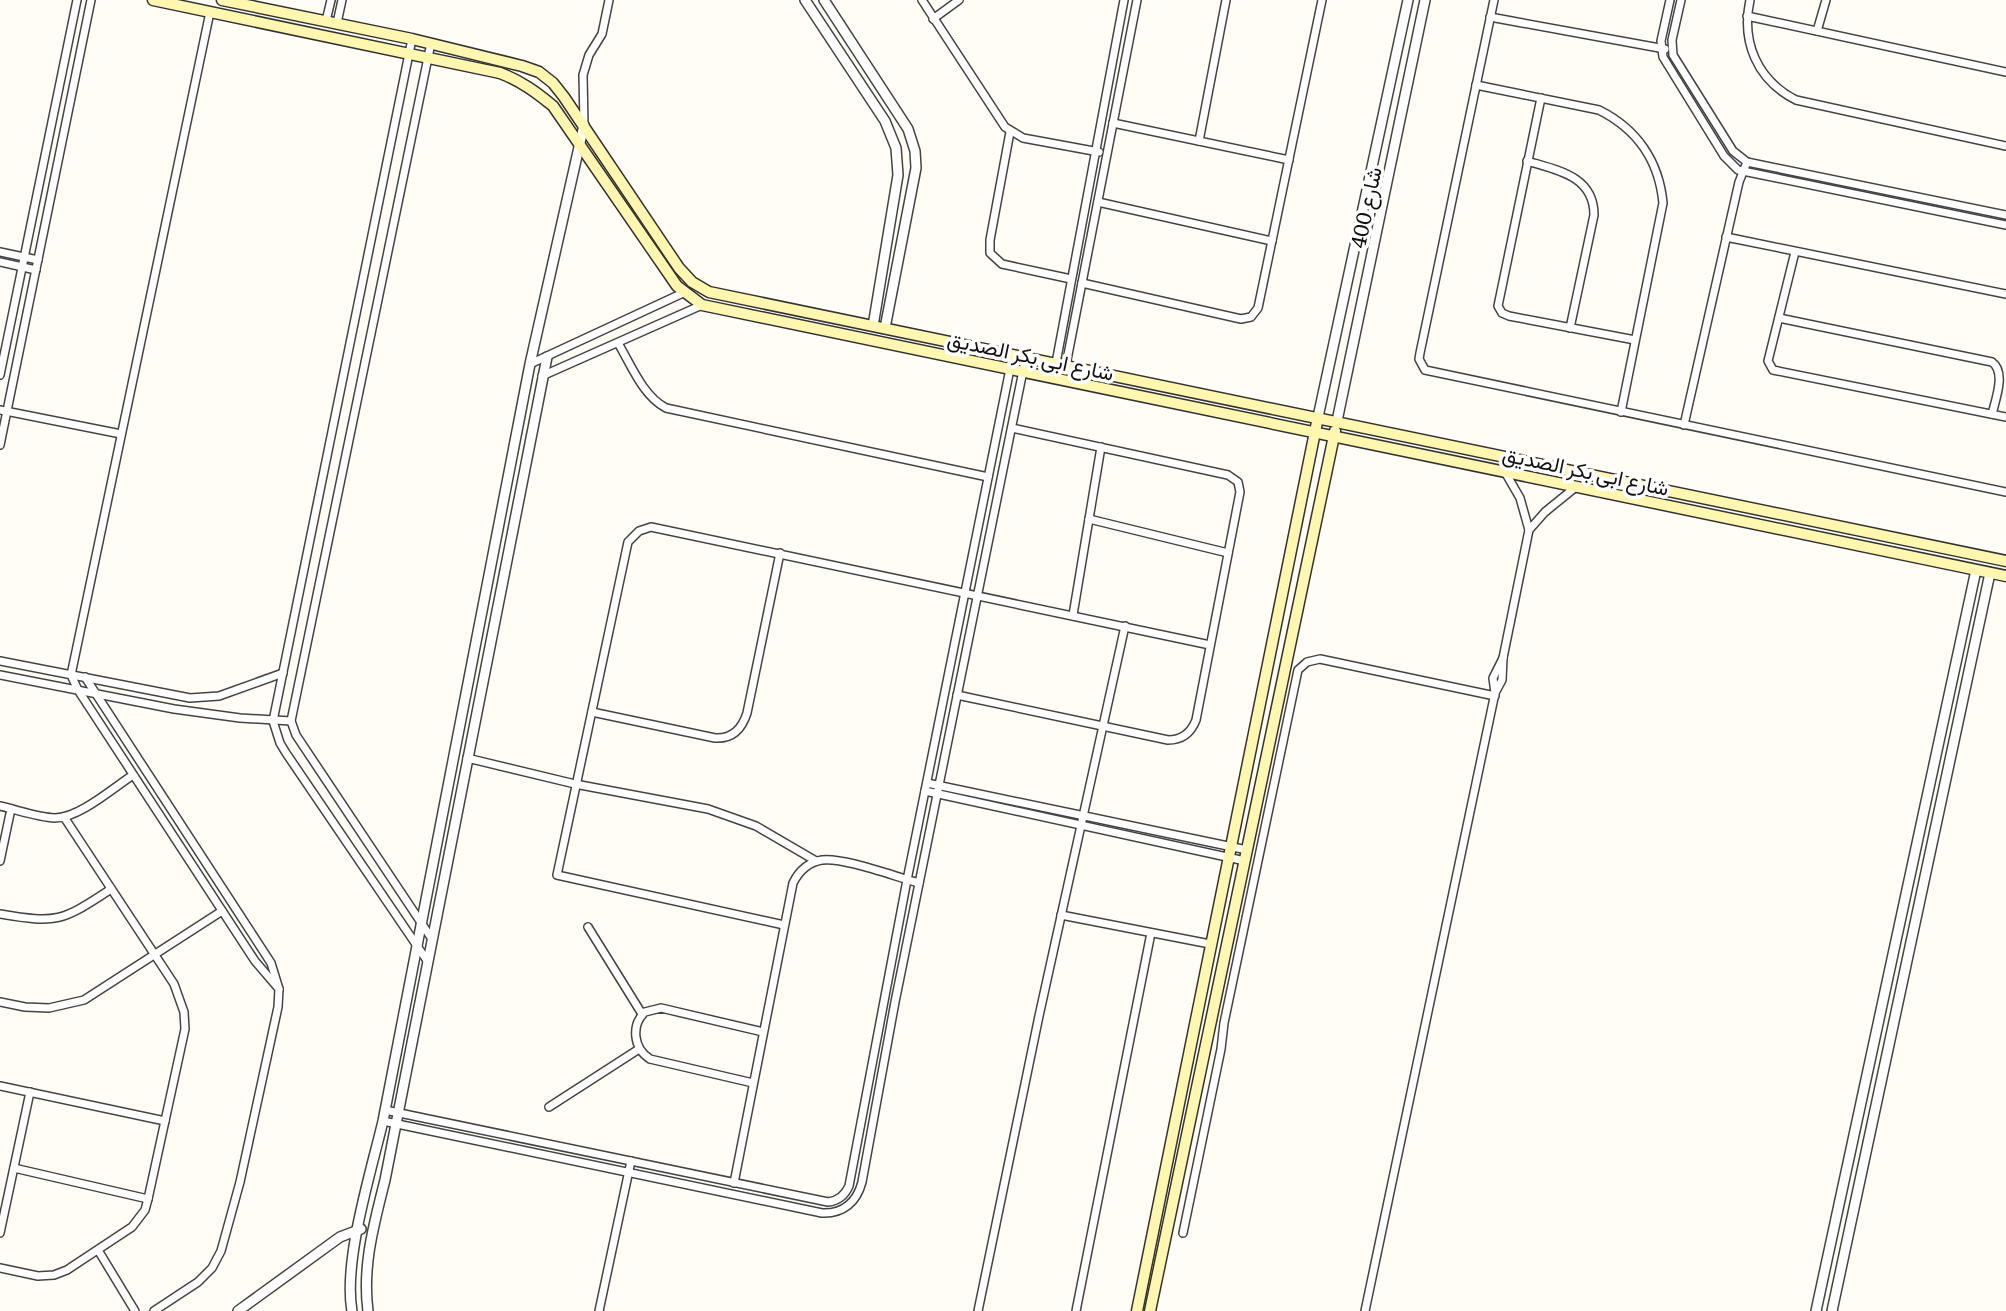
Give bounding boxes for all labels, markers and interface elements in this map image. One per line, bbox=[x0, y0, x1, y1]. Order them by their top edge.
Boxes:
street label: شارع 400 bbox=[1340, 164, 1389, 251]
street label: شارع ابى بكر الصديق bbox=[945, 321, 1117, 388]
street label: شارع ابى بكر الصديق bbox=[1500, 436, 1672, 503]

